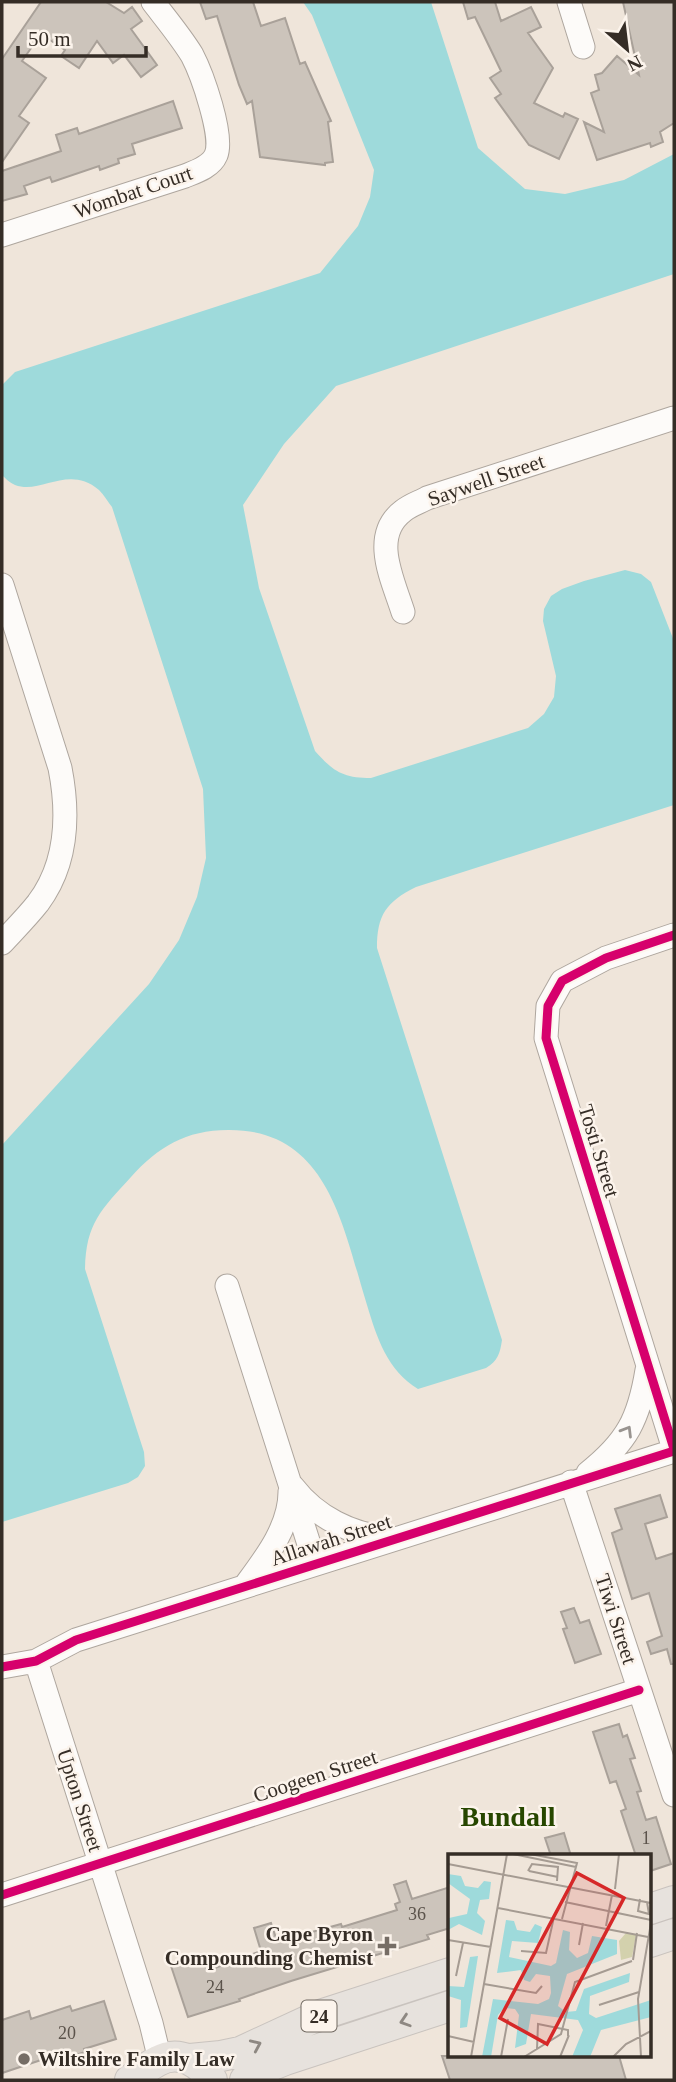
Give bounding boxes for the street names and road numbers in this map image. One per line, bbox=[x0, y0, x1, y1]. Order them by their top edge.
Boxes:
street label: Wombat Court bbox=[71, 160, 196, 223]
street label: Saywell Street bbox=[424, 449, 548, 511]
street label: Tosti Street bbox=[573, 1102, 625, 1201]
street label: Allawah Street bbox=[268, 1509, 394, 1571]
street label: Tiwi Street bbox=[590, 1571, 642, 1667]
street label: Coogeen Street bbox=[250, 1745, 380, 1807]
street label: Upton Street bbox=[52, 1746, 108, 1855]
road number: 24 bbox=[302, 2000, 336, 2032]

